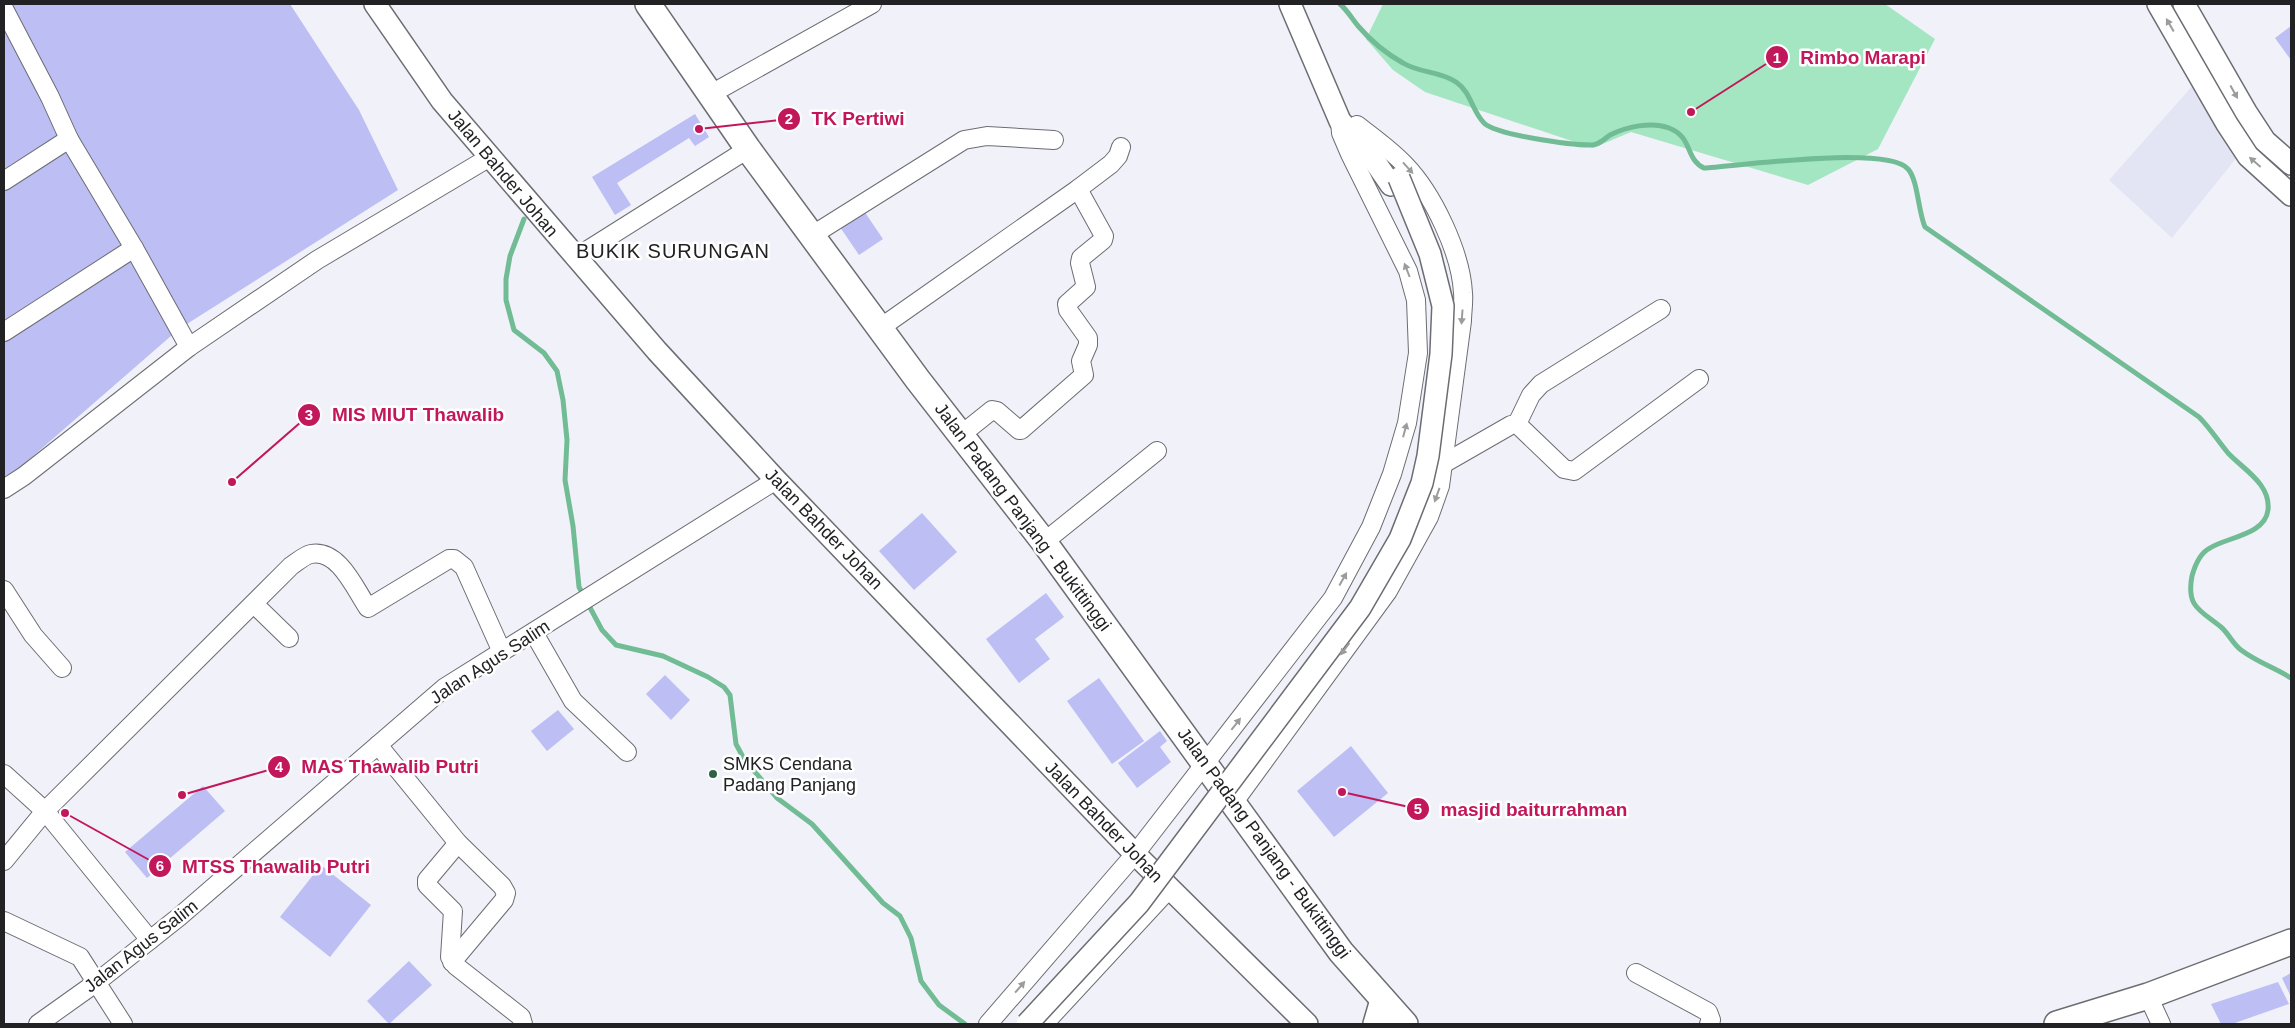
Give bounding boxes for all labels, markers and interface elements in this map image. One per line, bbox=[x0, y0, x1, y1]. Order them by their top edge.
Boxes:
one-way arrow bbox=[2166, 18, 2175, 31]
callout: Rimbo Marapi bbox=[1765, 40, 1935, 74]
text: Rimbo Marapi bbox=[1800, 47, 1926, 68]
text: 1 bbox=[1773, 49, 1781, 66]
one-way arrow bbox=[2230, 84, 2238, 99]
callout: TK Pertiwi bbox=[777, 102, 915, 136]
street label: Jalan Bahder Johan bbox=[444, 105, 562, 241]
text: TK Pertiwi bbox=[812, 108, 904, 129]
text: 2 bbox=[785, 110, 793, 127]
one-way arrow bbox=[2249, 157, 2262, 168]
one-way arrow bbox=[1402, 162, 1414, 174]
district label: BUKIK SURUNGAN bbox=[576, 240, 770, 262]
one-way arrow bbox=[1403, 262, 1411, 277]
one-way arrow bbox=[1458, 309, 1466, 325]
callout: MIS MIUT Thawalib bbox=[297, 398, 514, 432]
street label: Jalan Padang Panjang - Bukittinggi bbox=[931, 399, 1115, 635]
text: MIS MIUT Thawalib bbox=[332, 404, 504, 425]
text: 3 bbox=[305, 406, 313, 423]
one-way arrow bbox=[1401, 422, 1409, 437]
street label: Jalan Bahder Johan bbox=[761, 464, 887, 594]
one-way arrow bbox=[1433, 488, 1441, 503]
one-way arrow bbox=[1339, 572, 1347, 587]
street label: Jalan Agus Salim bbox=[427, 616, 553, 708]
one-way arrow bbox=[1340, 642, 1350, 656]
one-way arrow bbox=[1230, 717, 1241, 730]
street label: Jalan Padang Panjang - Bukittinggi bbox=[1174, 724, 1354, 962]
callout: MAS Thawalib Putri bbox=[266, 750, 488, 784]
place label: SMKS Cendana Padang Panjang bbox=[723, 754, 856, 795]
text: MAS Thawalib Putri bbox=[301, 756, 479, 777]
street label: Jalan Bahder Johan bbox=[1041, 757, 1167, 887]
text: 4 bbox=[275, 758, 284, 775]
marker: SMKS Cendana Padang Panjang bbox=[707, 768, 719, 780]
callout: masjid baiturrahman bbox=[1405, 792, 1637, 826]
text: masjid baiturrahman bbox=[1441, 799, 1627, 820]
text: 5 bbox=[1414, 800, 1422, 817]
callout: MTSS Thawalib Putri bbox=[147, 849, 380, 883]
text: MTSS Thawalib Putri bbox=[182, 856, 370, 877]
text: 6 bbox=[156, 857, 164, 874]
street label: Jalan Agus Salim bbox=[80, 896, 202, 996]
one-way arrow bbox=[1014, 982, 1026, 994]

